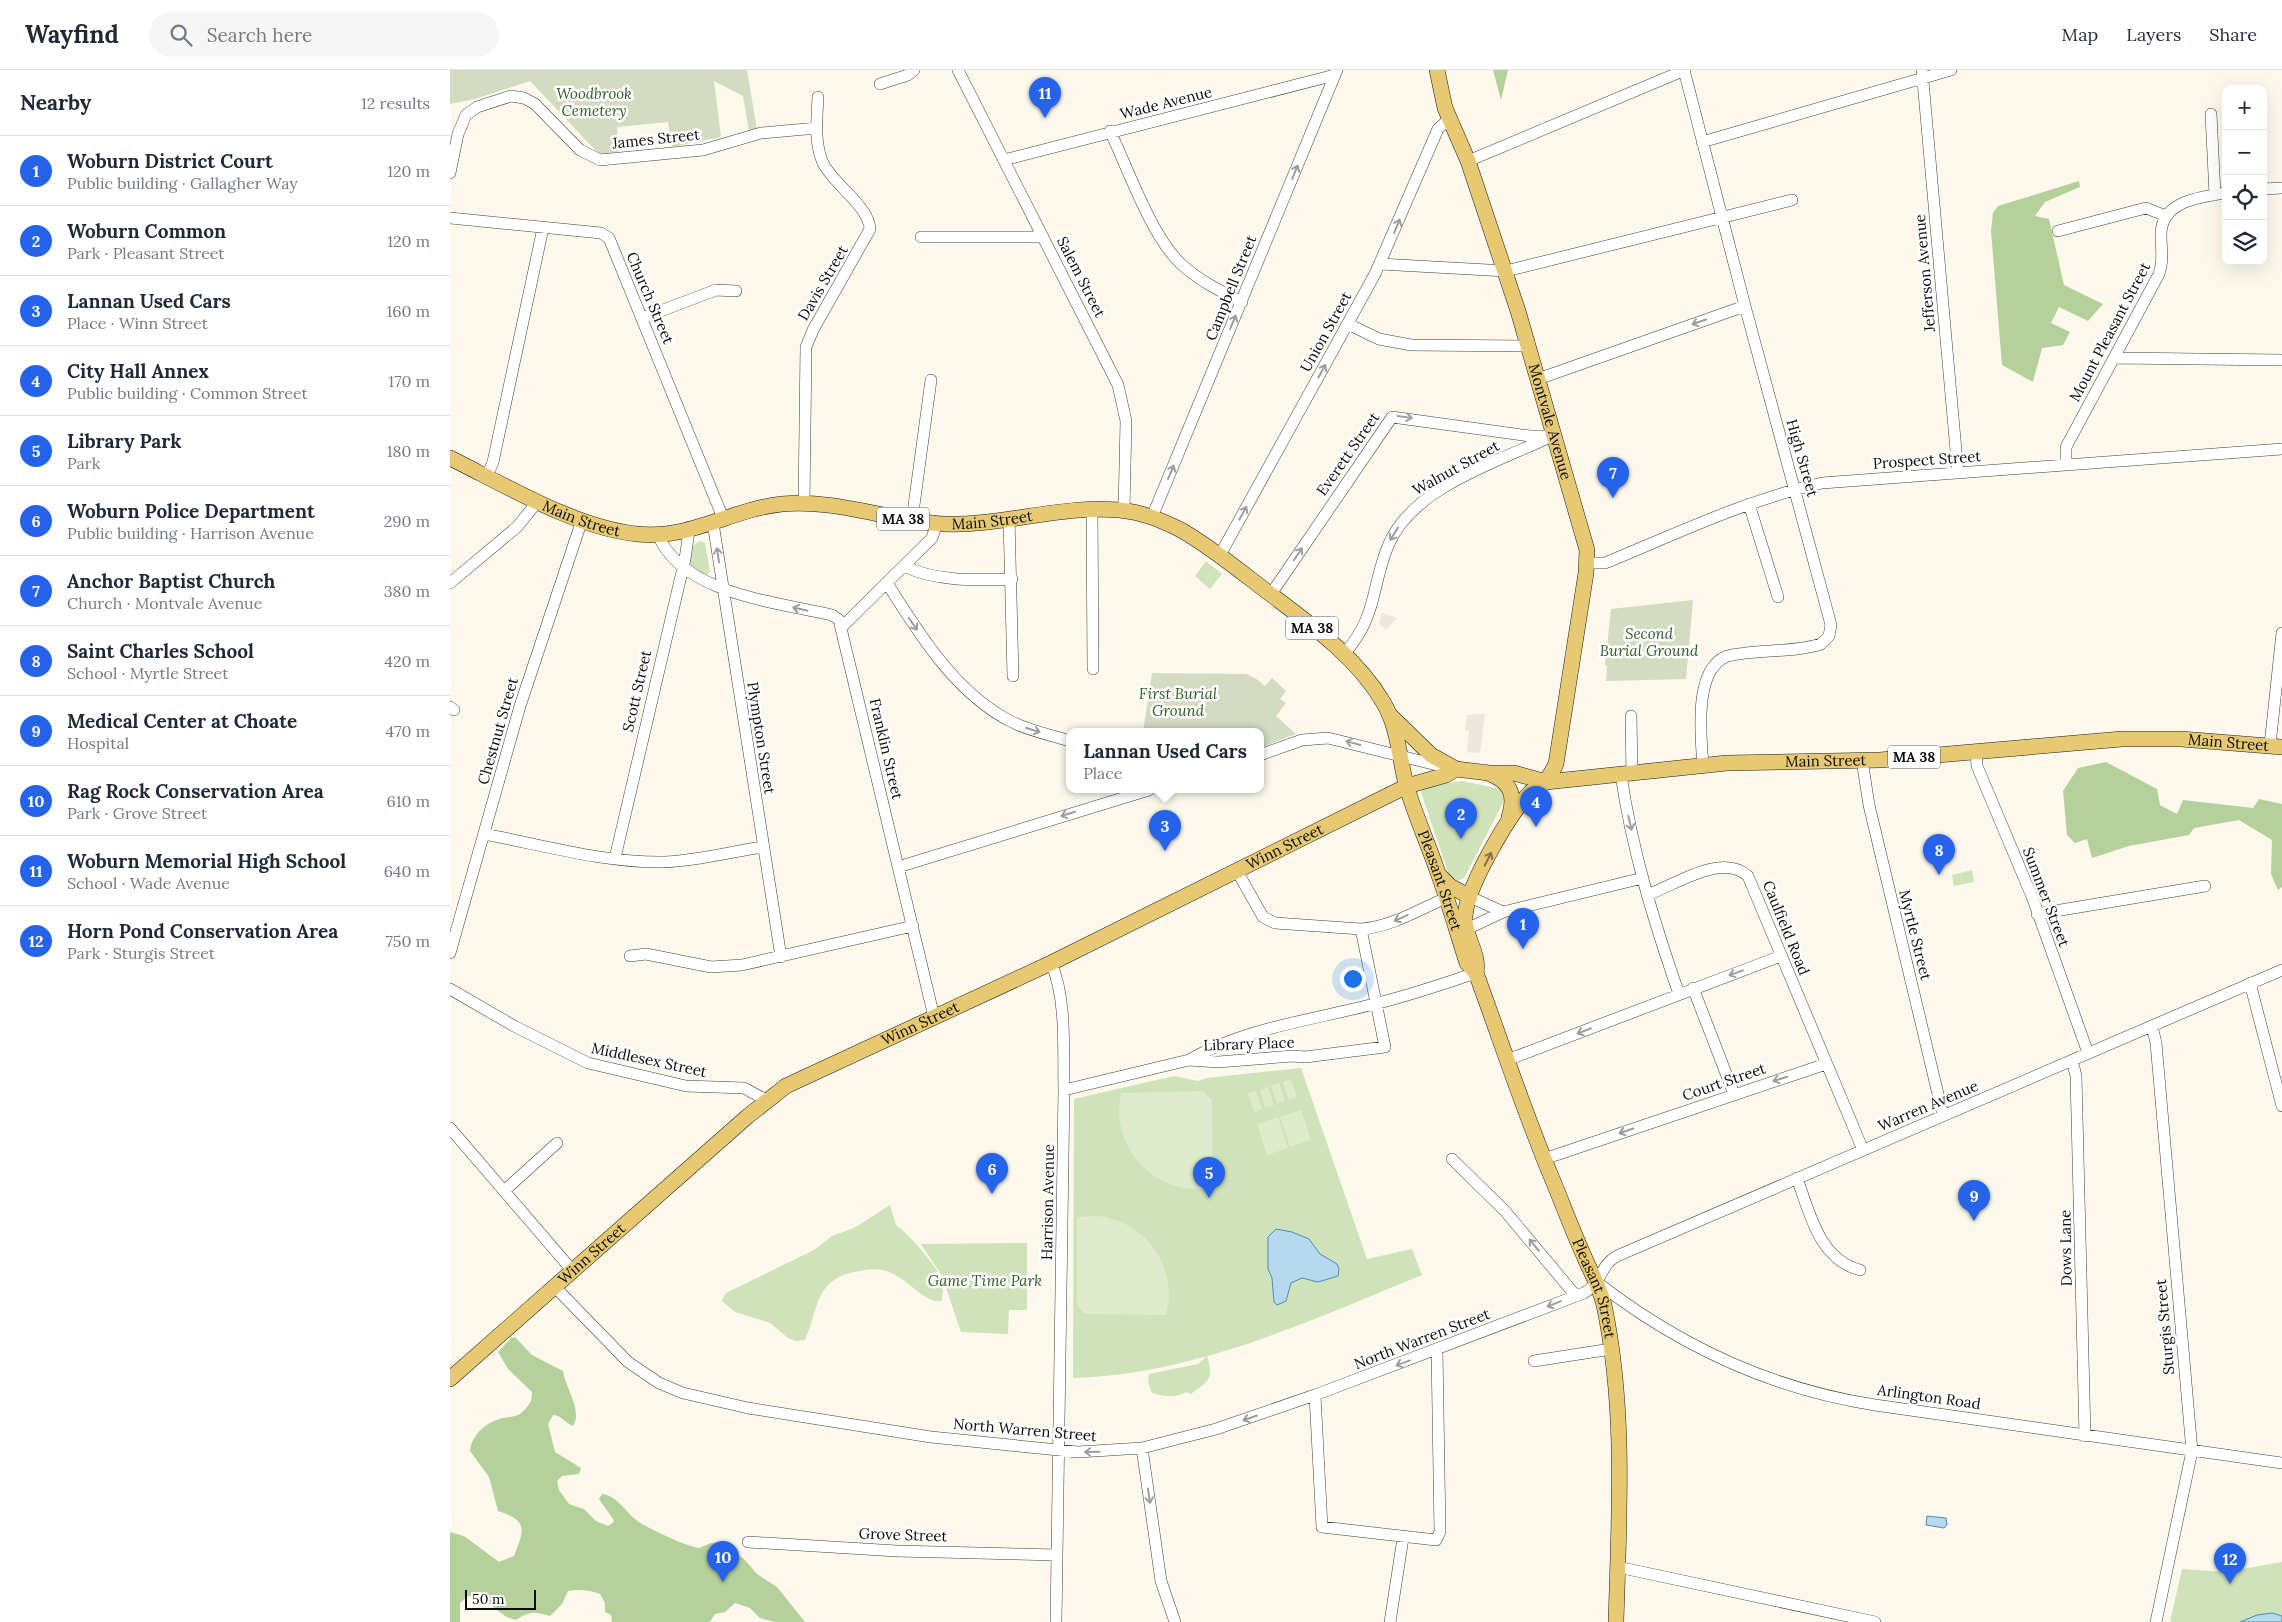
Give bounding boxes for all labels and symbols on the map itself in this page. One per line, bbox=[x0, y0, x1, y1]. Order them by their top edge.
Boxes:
pin: 11 bbox=[1029, 77, 1061, 118]
street label: Wade Avenue bbox=[1118, 82, 1214, 123]
park label: Woodbrook Cemetery bbox=[556, 84, 632, 120]
street label: James Street bbox=[610, 124, 701, 153]
one-way arrow bbox=[1291, 165, 1301, 180]
street label: Jefferson Avenue bbox=[1910, 213, 1939, 334]
one-way arrow bbox=[1392, 219, 1402, 234]
street label: Campbell Street bbox=[1201, 232, 1260, 343]
street label: Salem Street bbox=[1053, 233, 1110, 321]
street label: Davis Street bbox=[793, 242, 852, 324]
street label: Church Street bbox=[623, 249, 678, 347]
street label: Mount Pleasant Street bbox=[2065, 259, 2154, 405]
street label: Union Street bbox=[1296, 288, 1356, 375]
one-way arrow bbox=[1229, 315, 1239, 330]
one-way arrow bbox=[1691, 318, 1707, 327]
street label: Montvale Avenue bbox=[1525, 361, 1576, 482]
one-way arrow bbox=[1317, 363, 1327, 378]
street label: Everett Street bbox=[1312, 408, 1383, 499]
one-way arrow bbox=[1397, 413, 1413, 423]
street label: High Street bbox=[1782, 417, 1823, 499]
street label: Walnut Street bbox=[1409, 436, 1503, 499]
street label: Prospect Street bbox=[1872, 446, 1982, 473]
pin: 7 bbox=[1597, 457, 1629, 498]
one-way arrow bbox=[1167, 465, 1176, 480]
street label: Main Street bbox=[540, 496, 622, 540]
one-way arrow bbox=[1238, 505, 1248, 520]
street label: Main Street bbox=[951, 506, 1034, 533]
road number: MA 38 bbox=[877, 508, 929, 530]
one-way arrow bbox=[1389, 526, 1399, 540]
one-way arrow bbox=[713, 547, 723, 563]
one-way arrow bbox=[1293, 547, 1303, 561]
one-way arrow bbox=[793, 603, 809, 613]
road number: MA 38 bbox=[1286, 616, 1338, 640]
one-way arrow bbox=[908, 617, 918, 631]
park label: Second Burial Ground bbox=[1600, 624, 1699, 660]
street label: Scott Street bbox=[618, 648, 655, 734]
street label: Chestnut Street bbox=[473, 675, 522, 787]
street label: Plympton Street bbox=[743, 680, 780, 796]
park label: First Burial Ground bbox=[1139, 684, 1218, 720]
street label: Franklin Street bbox=[866, 696, 907, 802]
one-way arrow bbox=[1025, 725, 1041, 735]
street label: Main Street bbox=[2187, 730, 2270, 755]
one-way arrow bbox=[1346, 738, 1362, 748]
road number: MA 38 bbox=[1888, 746, 1940, 769]
street label: Main Street bbox=[1785, 750, 1867, 771]
pin: 4 bbox=[1520, 786, 1552, 827]
pin: 2 bbox=[1445, 798, 1477, 839]
one-way arrow bbox=[1061, 810, 1077, 819]
pin: 3 bbox=[1149, 810, 1181, 851]
one-way arrow bbox=[1625, 814, 1635, 830]
street label: Winn Street bbox=[1243, 819, 1326, 873]
street label: Pleasant Street bbox=[1414, 827, 1466, 933]
pin: 8 bbox=[1923, 834, 1955, 875]
street label: Summer Street bbox=[2019, 844, 2074, 950]
one-way arrow bbox=[1484, 852, 1493, 867]
street label: Caulfield Road bbox=[1759, 878, 1814, 978]
street label: Myrtle Street bbox=[1895, 888, 1936, 982]
pin: 1 bbox=[1507, 908, 1539, 949]
one-way arrow bbox=[1394, 913, 1409, 923]
your location bbox=[1340, 966, 1366, 992]
one-way arrow bbox=[1728, 969, 1744, 978]
street label: Winn Street bbox=[878, 997, 962, 1049]
one-way arrow bbox=[1577, 1027, 1592, 1036]
street label: Library Place bbox=[1203, 1032, 1295, 1055]
street label: Middlesex Street bbox=[590, 1038, 709, 1081]
street label: Court Street bbox=[1680, 1058, 1768, 1105]
one-way arrow bbox=[1773, 1075, 1788, 1084]
street label: Warren Avenue bbox=[1875, 1076, 1981, 1135]
one-way arrow bbox=[1619, 1127, 1634, 1136]
street label: Harrison Avenue bbox=[1037, 1144, 1058, 1260]
pin: 6 bbox=[976, 1153, 1008, 1194]
pin: 5 bbox=[1193, 1157, 1225, 1198]
pin: 9 bbox=[1958, 1180, 1990, 1221]
street label: Dows Lane bbox=[2055, 1210, 2076, 1287]
street label: Winn Street bbox=[554, 1219, 629, 1288]
street label: Pleasant Street bbox=[1568, 1235, 1620, 1340]
one-way arrow bbox=[1528, 1239, 1539, 1252]
park label: Game Time Park bbox=[928, 1271, 1042, 1290]
street label: Sturgis Street bbox=[2151, 1278, 2178, 1376]
one-way arrow bbox=[1547, 1301, 1562, 1310]
street label: North Warren Street bbox=[1351, 1304, 1493, 1373]
one-way arrow bbox=[1396, 1359, 1411, 1368]
street label: Arlington Road bbox=[1875, 1380, 1982, 1413]
street label: North Warren Street bbox=[952, 1414, 1098, 1445]
one-way arrow bbox=[1243, 1414, 1258, 1423]
one-way arrow bbox=[1084, 1447, 1100, 1457]
one-way arrow bbox=[1144, 1488, 1154, 1504]
street label: Grove Street bbox=[858, 1523, 948, 1546]
pin: 10 bbox=[707, 1541, 739, 1582]
pin: 12 bbox=[2214, 1543, 2246, 1584]
scale bar bbox=[465, 1587, 536, 1610]

